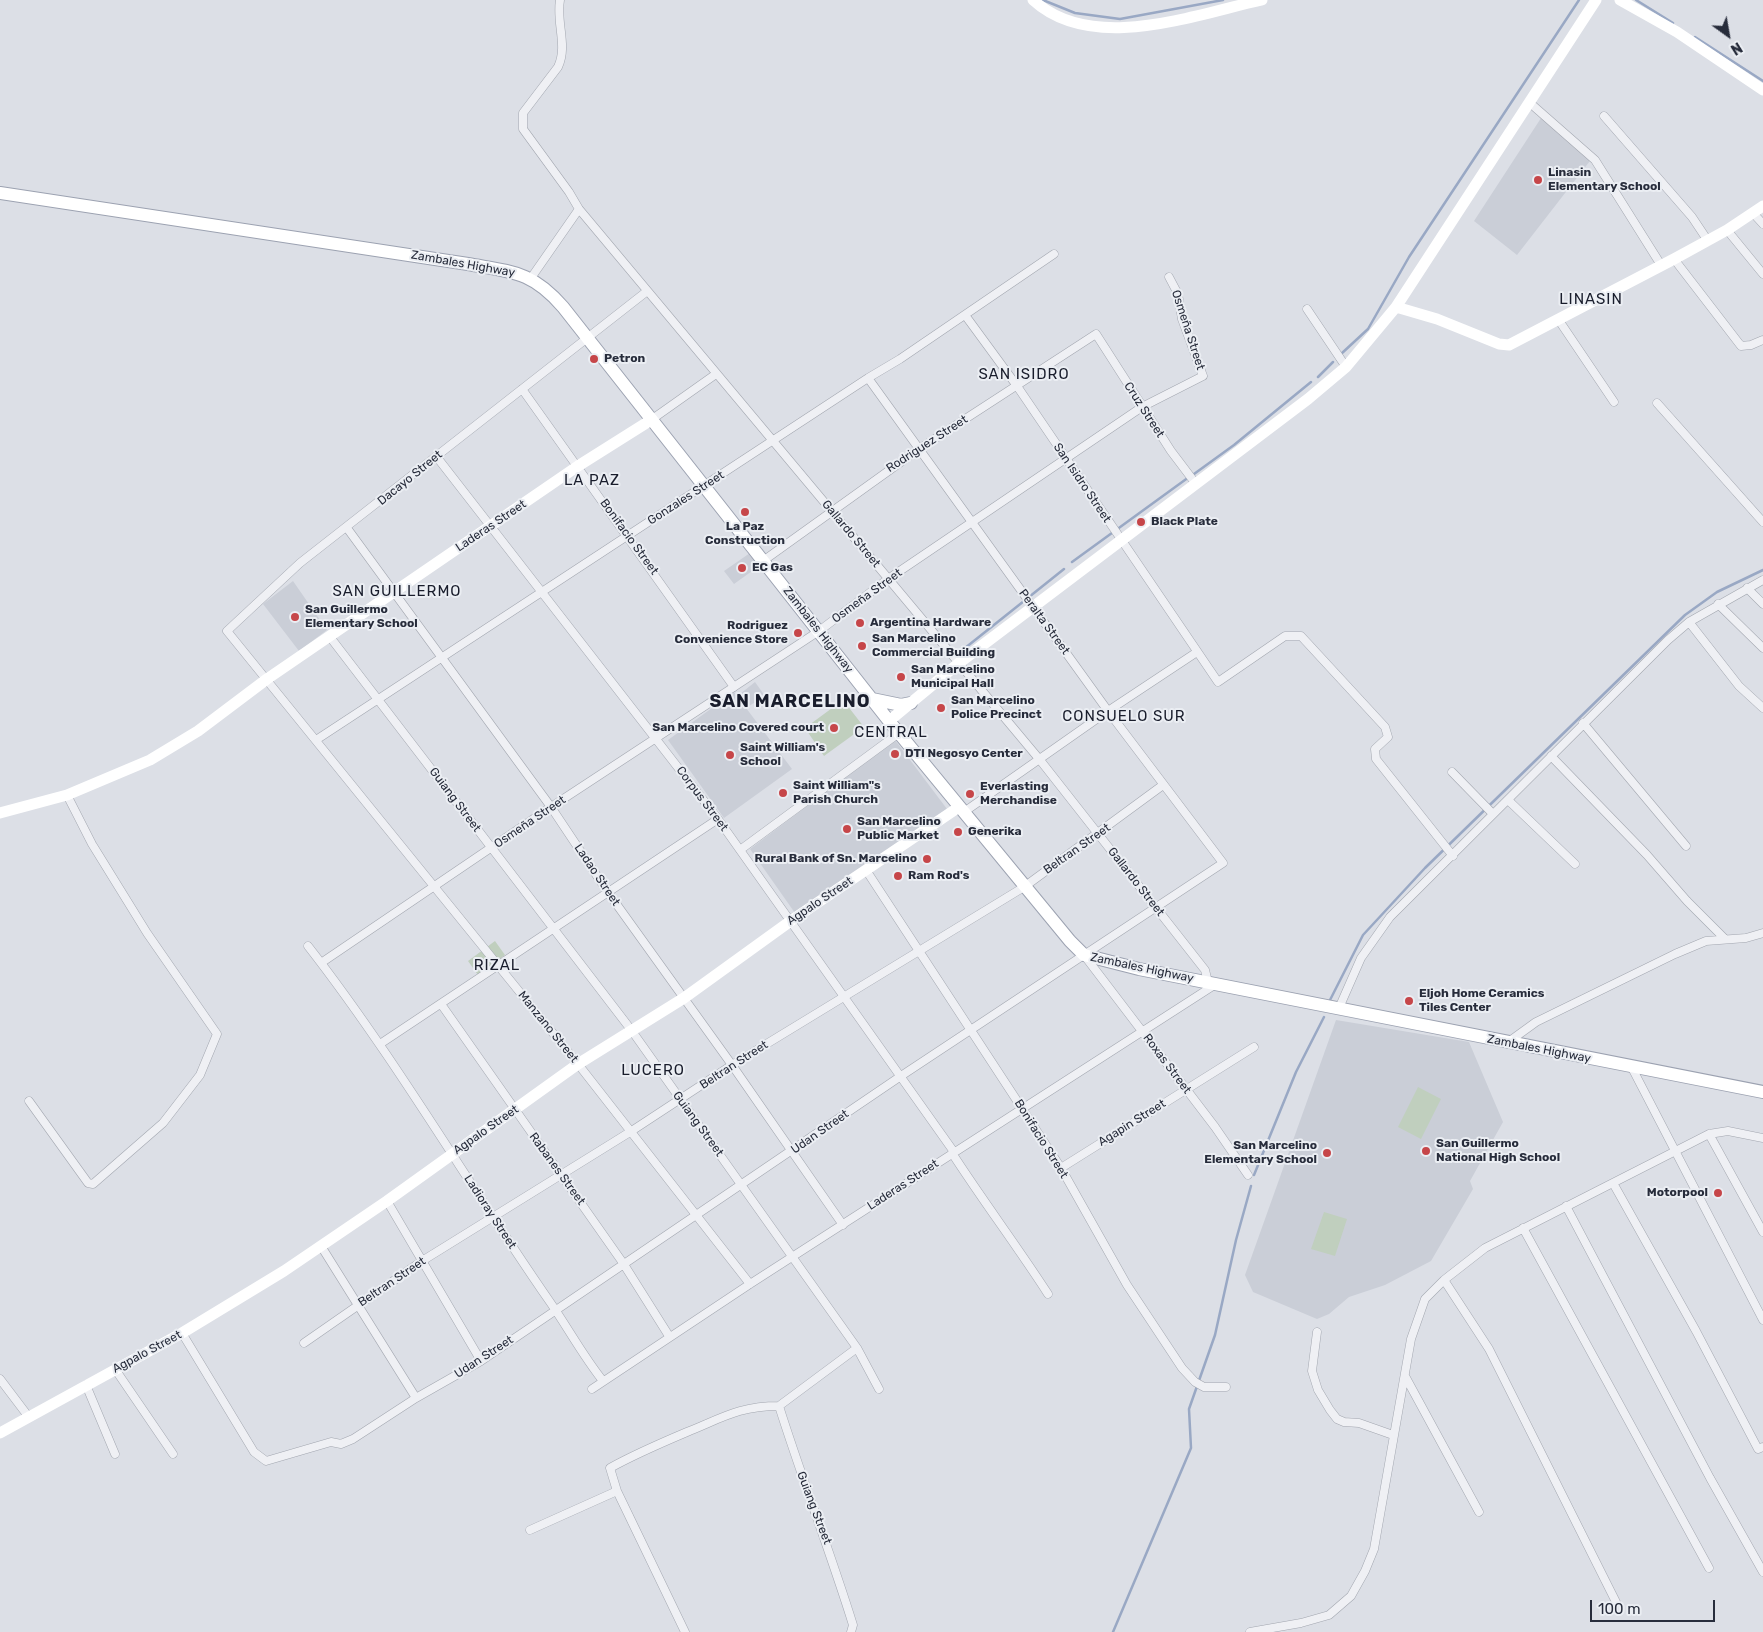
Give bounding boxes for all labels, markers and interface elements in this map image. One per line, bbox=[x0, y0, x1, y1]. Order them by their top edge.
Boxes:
north arrow bbox=[1703, 10, 1753, 60]
text: N bbox=[1727, 38, 1745, 58]
place label: Linasin Elementary School bbox=[1548, 166, 1661, 194]
marker: Linasin Elementary School bbox=[1532, 174, 1544, 186]
street label: Zambales Highway bbox=[410, 248, 516, 280]
street label: Osmeña Street bbox=[1168, 288, 1208, 372]
district label: LINASIN bbox=[1558, 291, 1624, 309]
place label: Petron bbox=[604, 352, 645, 366]
marker: Petron bbox=[588, 353, 600, 365]
district label: SAN ISIDRO bbox=[977, 366, 1071, 384]
street label: Cruz Street bbox=[1121, 379, 1167, 441]
street label: Rodriguez Street bbox=[884, 412, 970, 476]
street label: San Isidro Street bbox=[1050, 441, 1114, 525]
street label: Dacayo Street bbox=[375, 448, 445, 508]
street label: Gonzales Street bbox=[645, 468, 727, 528]
district label: LA PAZ bbox=[563, 472, 621, 490]
street label: Bonifacio Street bbox=[597, 496, 661, 578]
street label: Laderas Street bbox=[453, 497, 529, 555]
street label: Gallardo Street bbox=[819, 497, 883, 571]
marker: La Paz Construction bbox=[739, 506, 751, 518]
place label: Black Plate bbox=[1151, 515, 1218, 529]
marker: Black Plate bbox=[1135, 516, 1147, 528]
place label: La Paz Construction bbox=[705, 520, 785, 548]
place label: EC Gas bbox=[752, 561, 793, 575]
marker: EC Gas bbox=[736, 562, 748, 574]
street label: Osmeña Street bbox=[829, 566, 905, 626]
district label: SAN GUILLERMO bbox=[331, 583, 463, 601]
street label: Zambales Highway bbox=[780, 584, 856, 676]
street label: Peralta Street bbox=[1015, 587, 1073, 657]
place label: San Guillermo Elementary School bbox=[305, 603, 418, 631]
marker: San Guillermo Elementary School bbox=[289, 611, 301, 623]
place label: Argentina Hardware bbox=[870, 616, 991, 630]
marker: Argentina Hardware bbox=[854, 617, 866, 629]
place label: Rodriguez Convenience Store bbox=[675, 619, 788, 647]
marker: Rodriguez Convenience Store bbox=[792, 627, 804, 639]
place label: San Marcelino Commercial Building bbox=[872, 632, 995, 660]
marker: San Marcelino Commercial Building bbox=[856, 640, 868, 652]
place label: San Marcelino Municipal Hall bbox=[911, 663, 995, 691]
marker: San Marcelino Municipal Hall bbox=[895, 671, 907, 683]
district label: SAN MARCELINO bbox=[708, 691, 872, 713]
place label: San Marcelino Police Precinct bbox=[951, 694, 1042, 722]
marker: San Marcelino Police Precinct bbox=[935, 702, 947, 714]
district label: CONSUELO SUR bbox=[1061, 708, 1187, 726]
place label: San Marcelino Covered court bbox=[652, 721, 824, 735]
marker: San Marcelino Covered court bbox=[828, 722, 840, 734]
district label: CENTRAL bbox=[853, 724, 929, 742]
place label: Saint William's School bbox=[740, 741, 825, 769]
place label: DTI Negosyo Center bbox=[905, 747, 1023, 761]
marker: DTI Negosyo Center bbox=[889, 748, 901, 760]
marker: Saint William's School bbox=[724, 749, 736, 761]
street label: Corpus Street bbox=[673, 764, 731, 834]
street label: Guiang Street bbox=[426, 765, 484, 835]
place label: Saint William"s Parish Church bbox=[793, 779, 881, 807]
place label: Everlasting Merchandise bbox=[980, 780, 1057, 808]
marker: Saint William"s Parish Church bbox=[777, 787, 789, 799]
marker: Everlasting Merchandise bbox=[964, 788, 976, 800]
street label: Osmeña Street bbox=[492, 793, 568, 851]
place label: San Marcelino Public Market bbox=[857, 815, 941, 843]
street label: Beltran Street bbox=[1041, 821, 1113, 877]
marker: San Marcelino Public Market bbox=[841, 823, 853, 835]
place label: Generika bbox=[968, 825, 1021, 839]
marker: Generika bbox=[952, 826, 964, 838]
street label: Ladao Street bbox=[571, 841, 623, 909]
street label: Gallardo Street bbox=[1105, 845, 1167, 919]
place label: Rural Bank of Sn. Marcelino bbox=[754, 852, 917, 866]
marker: Rural Bank of Sn. Marcelino bbox=[921, 853, 933, 865]
place label: Ram Rod's bbox=[908, 869, 969, 883]
marker: Ram Rod's bbox=[892, 870, 904, 882]
street label: Agpalo Street bbox=[784, 874, 856, 928]
street label: Zambales Highway bbox=[1089, 950, 1195, 986]
district label: RIZAL bbox=[473, 957, 521, 975]
place label: Eljoh Home Ceramics Tiles Center bbox=[1419, 987, 1544, 1015]
street label: Manzano Street bbox=[515, 988, 581, 1066]
marker: Eljoh Home Ceramics Tiles Center bbox=[1403, 995, 1415, 1007]
street label: Roxas Street bbox=[1140, 1031, 1194, 1097]
street label: Zambales Highway bbox=[1486, 1032, 1592, 1066]
street label: Beltran Street bbox=[697, 1038, 771, 1092]
district label: LUCERO bbox=[620, 1062, 686, 1080]
street label: Guiang Street bbox=[670, 1089, 726, 1159]
street label: Bonifacio Street bbox=[1011, 1097, 1071, 1181]
street label: Agapin Street bbox=[1096, 1097, 1168, 1149]
street label: Agpalo Street bbox=[451, 1102, 521, 1158]
street label: Udan Street bbox=[788, 1107, 852, 1157]
street label: Rabanes Street bbox=[526, 1130, 588, 1208]
place label: San Guillermo National High School bbox=[1436, 1137, 1560, 1165]
place label: San Marcelino Elementary School bbox=[1204, 1139, 1317, 1167]
marker: San Guillermo National High School bbox=[1420, 1145, 1432, 1157]
marker: San Marcelino Elementary School bbox=[1321, 1147, 1333, 1159]
street label: Laderas Street bbox=[865, 1157, 941, 1213]
street label: Ladioray Street bbox=[461, 1172, 519, 1252]
place label: Motorpool bbox=[1647, 1186, 1708, 1200]
marker: Motorpool bbox=[1712, 1187, 1724, 1199]
street label: Beltran Street bbox=[356, 1254, 428, 1310]
street label: Agpalo Street bbox=[110, 1328, 184, 1376]
street label: Udan Street bbox=[452, 1333, 516, 1381]
street label: Guiang Street bbox=[793, 1469, 835, 1547]
scale bar bbox=[1593, 1590, 1718, 1622]
text: 100 m bbox=[1598, 1600, 1640, 1618]

